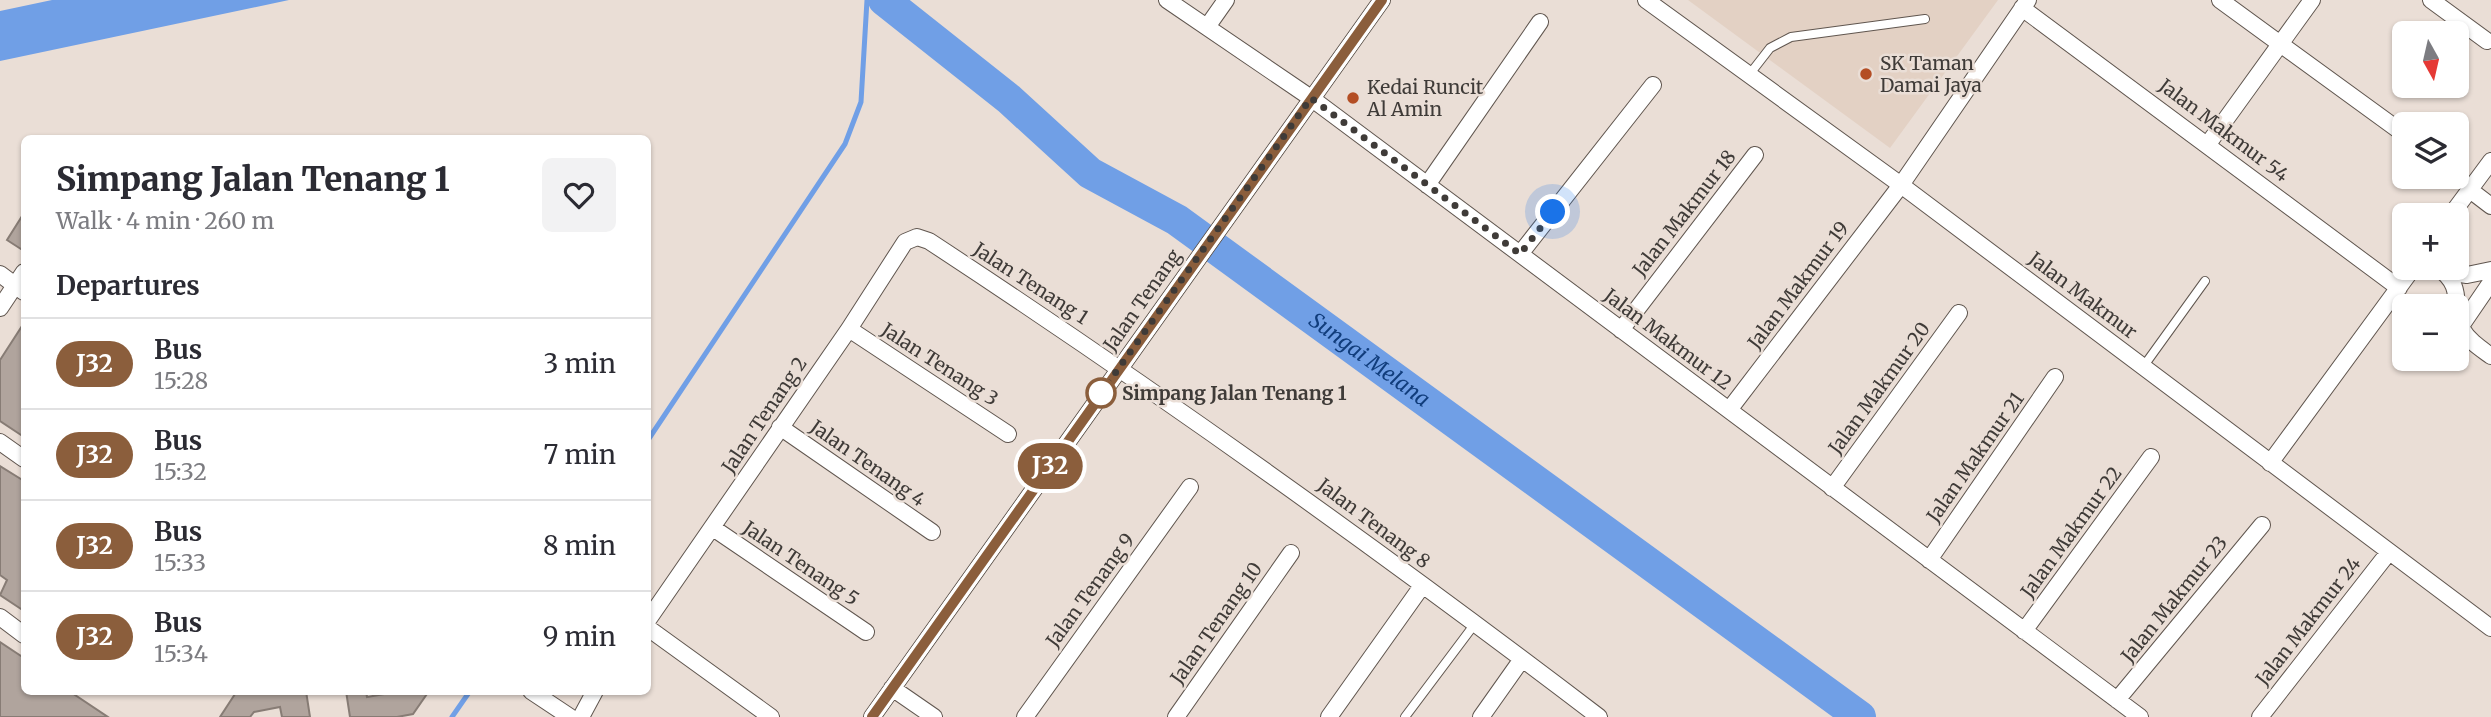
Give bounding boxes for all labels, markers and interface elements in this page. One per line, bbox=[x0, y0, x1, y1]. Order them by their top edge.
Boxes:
north arrow bbox=[2392, 21, 2469, 98]
map controls bbox=[2392, 21, 2469, 371]
place label: SK Taman Damai Jaya bbox=[1880, 51, 1982, 97]
marker: SK Taman Damai Jaya bbox=[1858, 66, 1874, 82]
street label: Jalan Makmur 54 bbox=[2153, 73, 2294, 187]
place label: Kedai Runcit Al Amin bbox=[1366, 75, 1484, 121]
marker: Kedai Runcit Al Amin bbox=[1345, 90, 1361, 106]
button: layers bbox=[2392, 112, 2469, 189]
street label: Jalan Makmur 18 bbox=[1627, 145, 1741, 282]
button: heart bbox=[542, 158, 616, 232]
text: Simpang Jalan Tenang 1 bbox=[56, 159, 450, 200]
your location bbox=[1535, 194, 1570, 229]
button: + bbox=[2392, 203, 2469, 280]
text: Walk · 4 min · 260 m bbox=[56, 206, 274, 235]
street label: Jalan Makmur 19 bbox=[1742, 217, 1854, 354]
street label: Jalan Tenang 1 bbox=[968, 236, 1093, 329]
street label: Jalan Tenang bbox=[1097, 244, 1186, 356]
street label: Jalan Makmur bbox=[2023, 246, 2142, 344]
text: Departures bbox=[56, 269, 200, 302]
street label: Jalan Makmur 12 bbox=[1599, 282, 1737, 395]
button: − bbox=[2392, 294, 2469, 371]
water label: Sungai Melana bbox=[1304, 307, 1435, 413]
street label: Jalan Tenang 3 bbox=[876, 317, 1003, 411]
street label: Jalan Makmur 20 bbox=[1822, 317, 1935, 460]
text: Bus bbox=[154, 333, 202, 366]
text: 3 min bbox=[544, 347, 616, 380]
text: J32 bbox=[76, 348, 113, 379]
street label: Jalan Tenang 2 bbox=[716, 352, 812, 478]
text: 15:28 bbox=[154, 366, 208, 395]
marker: Simpang Jalan Tenang 1 bbox=[1086, 378, 1116, 408]
place label: Simpang Jalan Tenang 1 bbox=[1122, 381, 1347, 405]
street label: Jalan Makmur 21 bbox=[1921, 387, 2029, 528]
street label: Jalan Tenang 4 bbox=[805, 414, 931, 512]
text: Bus bbox=[154, 424, 202, 457]
text: 7 min bbox=[544, 438, 616, 471]
text: J32 bbox=[76, 439, 113, 470]
line badge: J32 bbox=[1010, 443, 1090, 489]
text: J32 bbox=[1032, 450, 1068, 481]
text: 15:32 bbox=[154, 457, 207, 486]
street label: Jalan Makmur 22 bbox=[2015, 462, 2127, 603]
street label: Jalan Tenang 8 bbox=[1312, 472, 1435, 573]
text: Bus bbox=[154, 515, 202, 548]
street label: Jalan Tenang 5 bbox=[738, 515, 864, 611]
street label: Jalan Tenang 9 bbox=[1040, 528, 1139, 653]
text: 8 min bbox=[543, 529, 616, 562]
text: J32 bbox=[76, 530, 113, 561]
street label: Jalan Makmur 23 bbox=[2115, 531, 2232, 668]
text: 15:33 bbox=[154, 548, 206, 577]
street label: Jalan Makmur 24 bbox=[2250, 552, 2366, 691]
street label: Jalan Tenang 10 bbox=[1164, 557, 1267, 690]
text: Bus bbox=[154, 606, 202, 639]
text: 9 min bbox=[543, 620, 616, 653]
text: J32 bbox=[76, 621, 113, 652]
text: 15:34 bbox=[154, 639, 208, 668]

